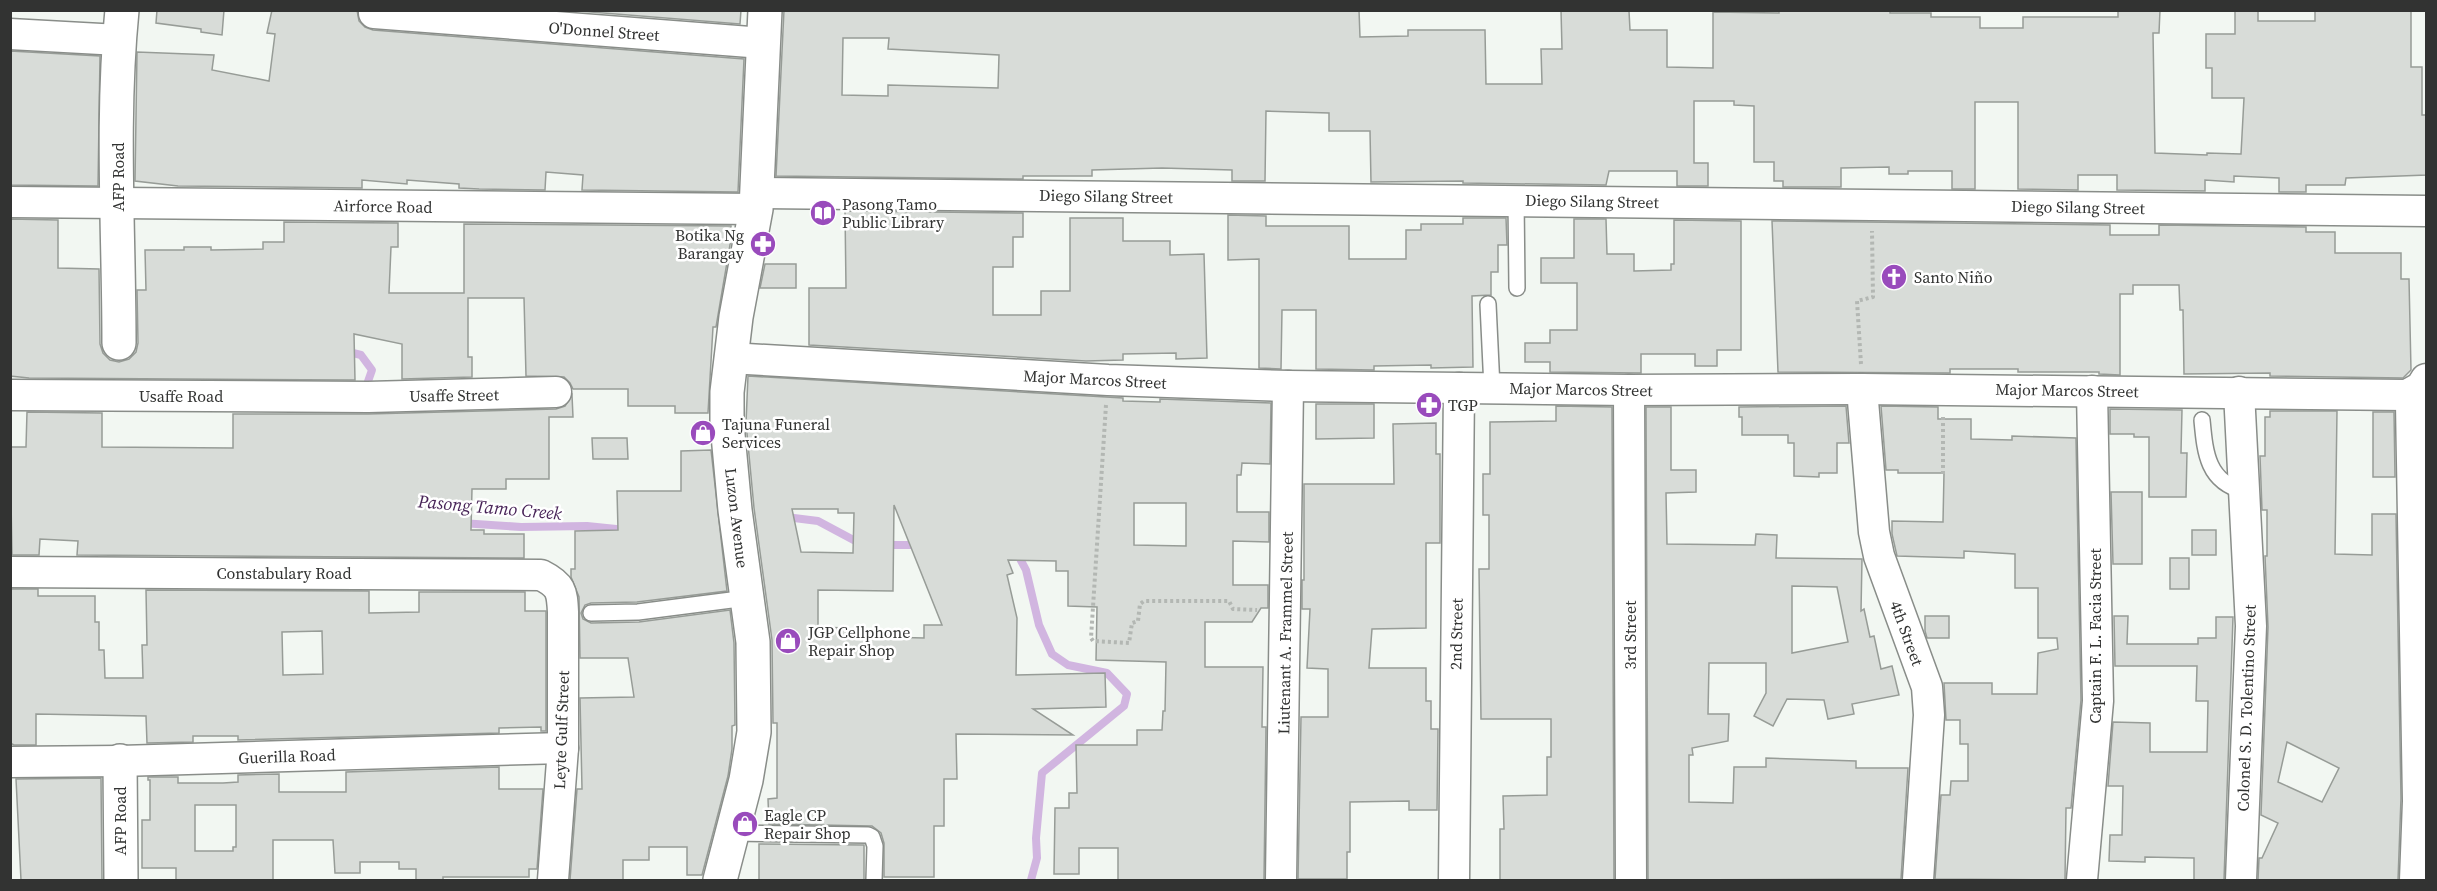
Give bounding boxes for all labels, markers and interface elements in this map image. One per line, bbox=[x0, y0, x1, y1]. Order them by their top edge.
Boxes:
street label: O'Donnel Street bbox=[548, 16, 661, 46]
street label: AFP Road bbox=[107, 143, 129, 211]
street label: Diego Silang Street bbox=[1039, 184, 1174, 208]
street label: Diego Silang Street bbox=[1525, 189, 1660, 213]
place label: Pasong Tamo Public Library bbox=[842, 193, 945, 233]
street label: Airforce Road bbox=[333, 194, 433, 218]
street label: Diego Silang Street bbox=[2011, 195, 2146, 219]
library icon: Pasong Tamo Public Library bbox=[808, 198, 838, 228]
place label: Botika Ng Barangay bbox=[675, 224, 745, 264]
pharmacy icon: Botika Ng Barangay bbox=[748, 229, 778, 259]
church icon: Santo Niño bbox=[1879, 262, 1909, 292]
place label: Santo Niño bbox=[1914, 266, 1993, 288]
street label: Major Marcos Street bbox=[1023, 364, 1168, 394]
street label: Major Marcos Street bbox=[1509, 377, 1654, 401]
street label: Major Marcos Street bbox=[1995, 378, 2140, 402]
street label: Usaffe Street bbox=[409, 383, 500, 407]
street label: Usaffe Road bbox=[139, 385, 223, 407]
pharmacy icon: TGP bbox=[1414, 390, 1444, 420]
place label: TGP bbox=[1448, 394, 1478, 416]
place label: Tajuna Funeral Services bbox=[722, 413, 830, 453]
shop icon: Tajuna Funeral Services bbox=[688, 418, 718, 448]
street label: Luzon Avenue bbox=[720, 467, 754, 569]
water label: Pasong Tamo Creek bbox=[416, 488, 563, 526]
street label: Liutenant A. Frammel Street bbox=[1272, 531, 1298, 735]
street label: Captain F. L. Facia Street bbox=[2084, 547, 2106, 724]
street label: Constabulary Road bbox=[216, 562, 352, 584]
street label: 2nd Street bbox=[1444, 597, 1468, 670]
street label: 4th Street bbox=[1885, 597, 1929, 669]
street label: 3rd Street bbox=[1619, 600, 1641, 669]
street label: Colonel S. D. Tolentino Street bbox=[2231, 603, 2261, 812]
place label: JGP Cellphone Repair Shop bbox=[807, 621, 910, 661]
shop icon: JGP Cellphone Repair Shop bbox=[773, 626, 803, 656]
street label: Leyte Gulf Street bbox=[548, 669, 574, 790]
street label: Guerilla Road bbox=[238, 743, 336, 769]
street label: AFP Road bbox=[109, 787, 131, 855]
place label: Eagle CP Repair Shop bbox=[764, 804, 851, 844]
shop icon: Eagle CP Repair Shop bbox=[730, 809, 760, 839]

